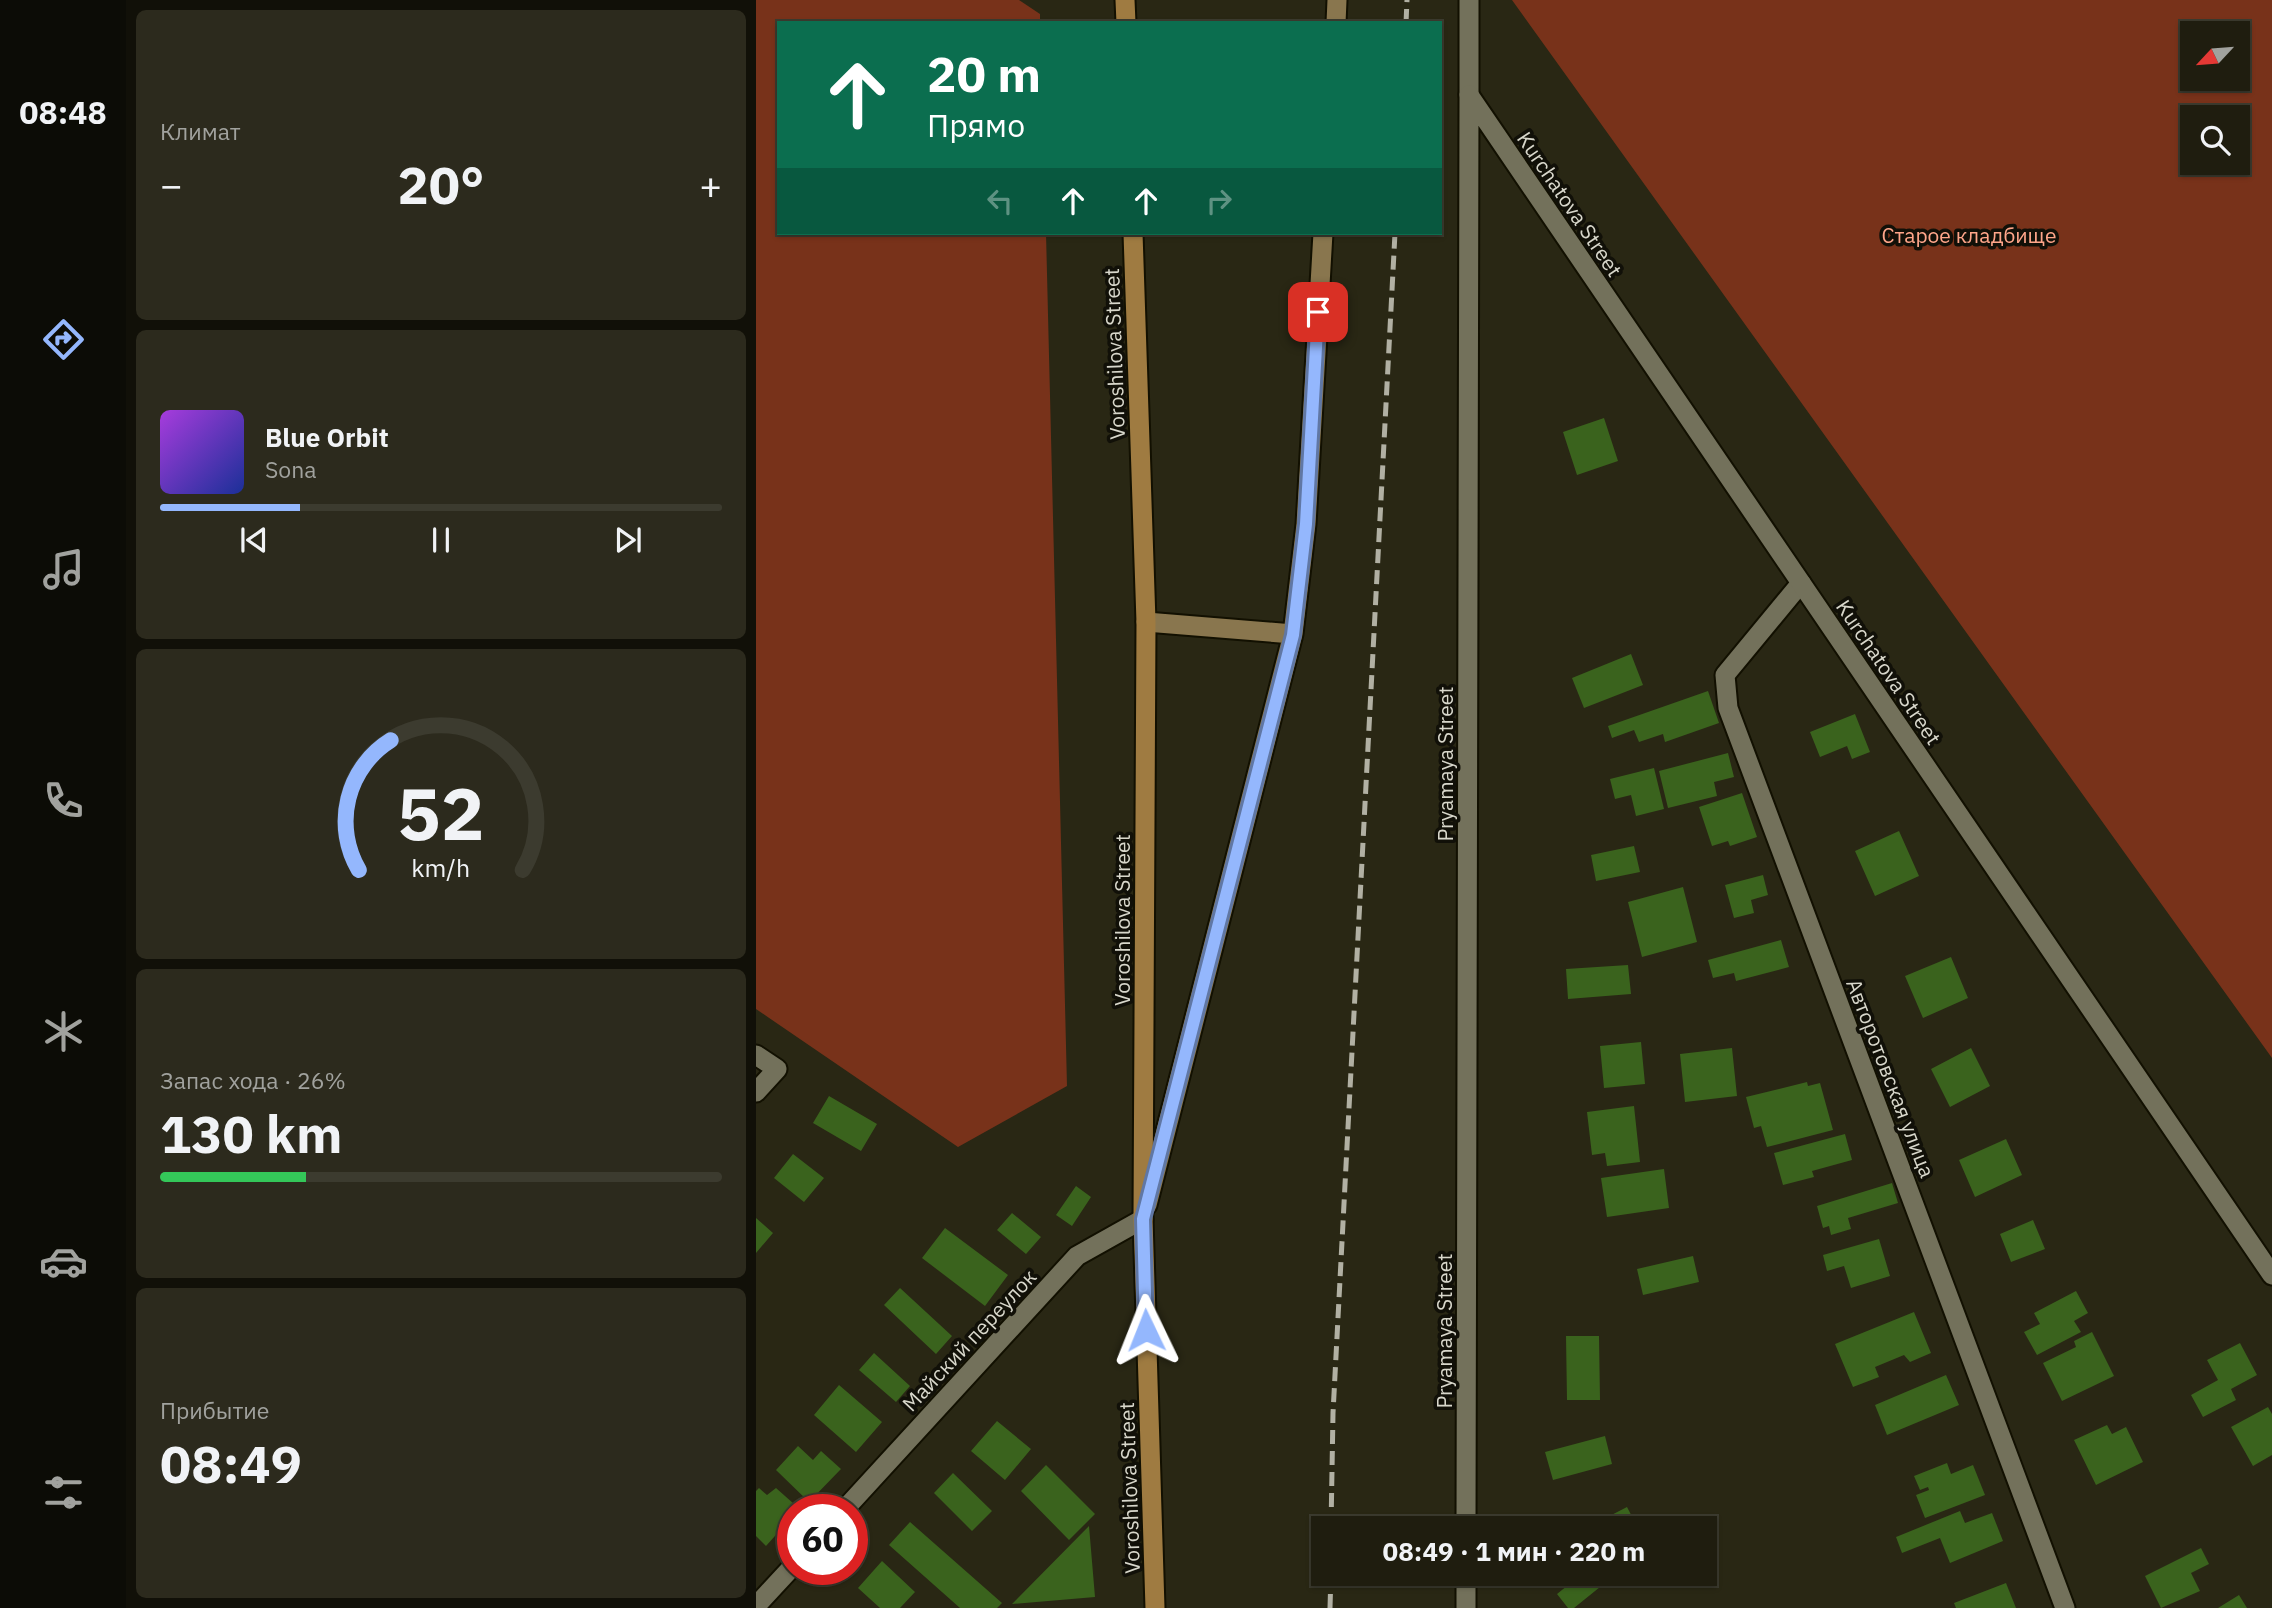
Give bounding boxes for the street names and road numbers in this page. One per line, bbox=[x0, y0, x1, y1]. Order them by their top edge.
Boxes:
street label: Kurchatova Street bbox=[1511, 126, 1629, 282]
street label: Voroshilova Street bbox=[1097, 268, 1131, 440]
street label: Kurchatova Street bbox=[1830, 594, 1948, 750]
street label: Pryamaya Street bbox=[1431, 686, 1459, 842]
street label: Voroshilova Street bbox=[1108, 834, 1136, 1006]
street label: Авторотовская улица bbox=[1840, 975, 1942, 1181]
street label: Pryamaya Street bbox=[1430, 1253, 1458, 1409]
street label: Майский переулок bbox=[896, 1263, 1042, 1417]
street label: Voroshilova Street bbox=[1112, 1402, 1146, 1574]

